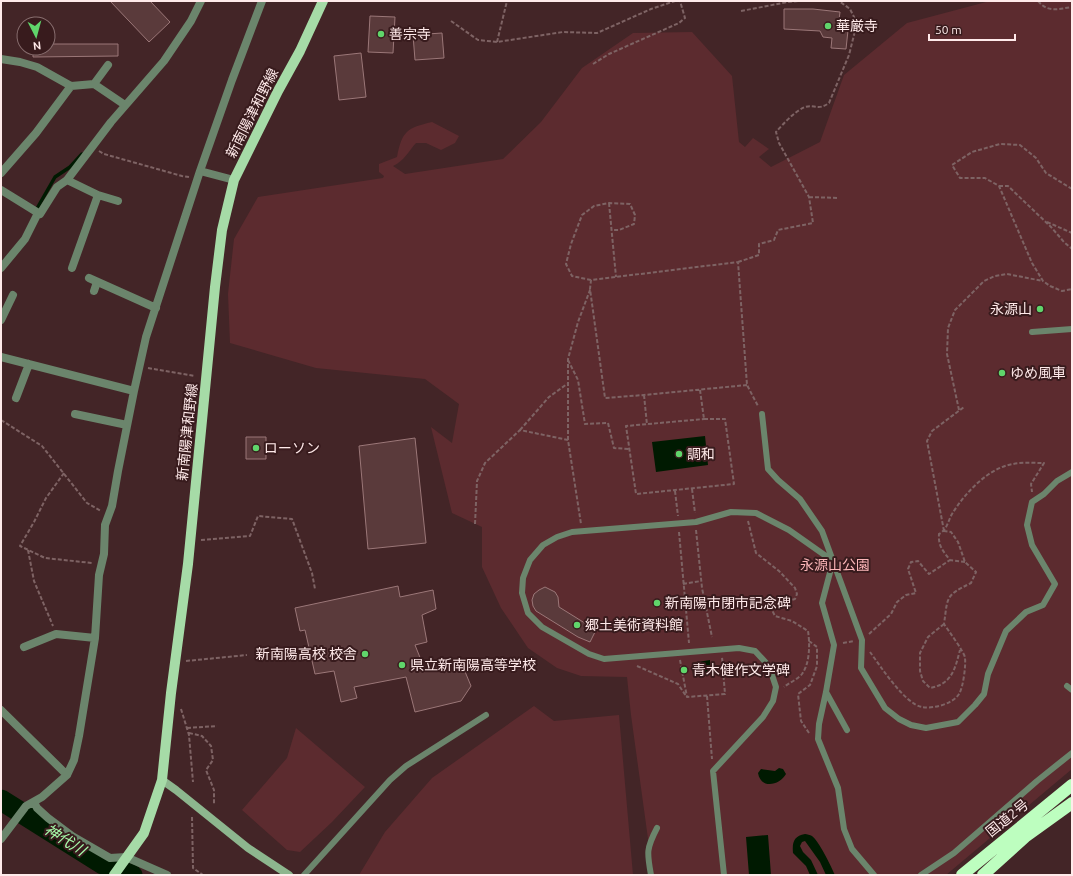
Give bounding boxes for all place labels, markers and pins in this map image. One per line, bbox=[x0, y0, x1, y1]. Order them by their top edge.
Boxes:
place label: 華厳寺 bbox=[836, 18, 878, 34]
marker: 華厳寺 bbox=[823, 21, 833, 31]
place label: 善宗寺 bbox=[389, 26, 431, 42]
marker: 善宗寺 bbox=[376, 29, 386, 39]
place label: 永源山 bbox=[990, 301, 1032, 317]
marker: 永源山 bbox=[1035, 304, 1045, 314]
place label: ゆめ風車 bbox=[1010, 365, 1066, 381]
marker: ゆめ風車 bbox=[997, 368, 1007, 378]
place label: ローソン bbox=[264, 440, 320, 456]
marker: ローソン bbox=[251, 443, 261, 453]
place label: 調和 bbox=[687, 446, 715, 462]
marker: 調和 bbox=[674, 449, 684, 459]
place label: 新南陽市閉市記念碑 bbox=[665, 595, 791, 611]
marker: 新南陽市閉市記念碑 bbox=[652, 598, 662, 608]
place label: 郷土美術資料館 bbox=[585, 617, 683, 633]
marker: 郷土美術資料館 bbox=[572, 620, 582, 630]
place label: 新南陽高校 校舎 bbox=[256, 646, 357, 662]
marker: 新南陽高校 校舎 bbox=[360, 649, 370, 659]
place label: 県立新南陽高等学校 bbox=[410, 657, 536, 673]
marker: 県立新南陽高等学校 bbox=[397, 660, 407, 670]
place label: 青木健作文学碑 bbox=[692, 662, 790, 678]
marker: 青木健作文学碑 bbox=[679, 665, 689, 675]

